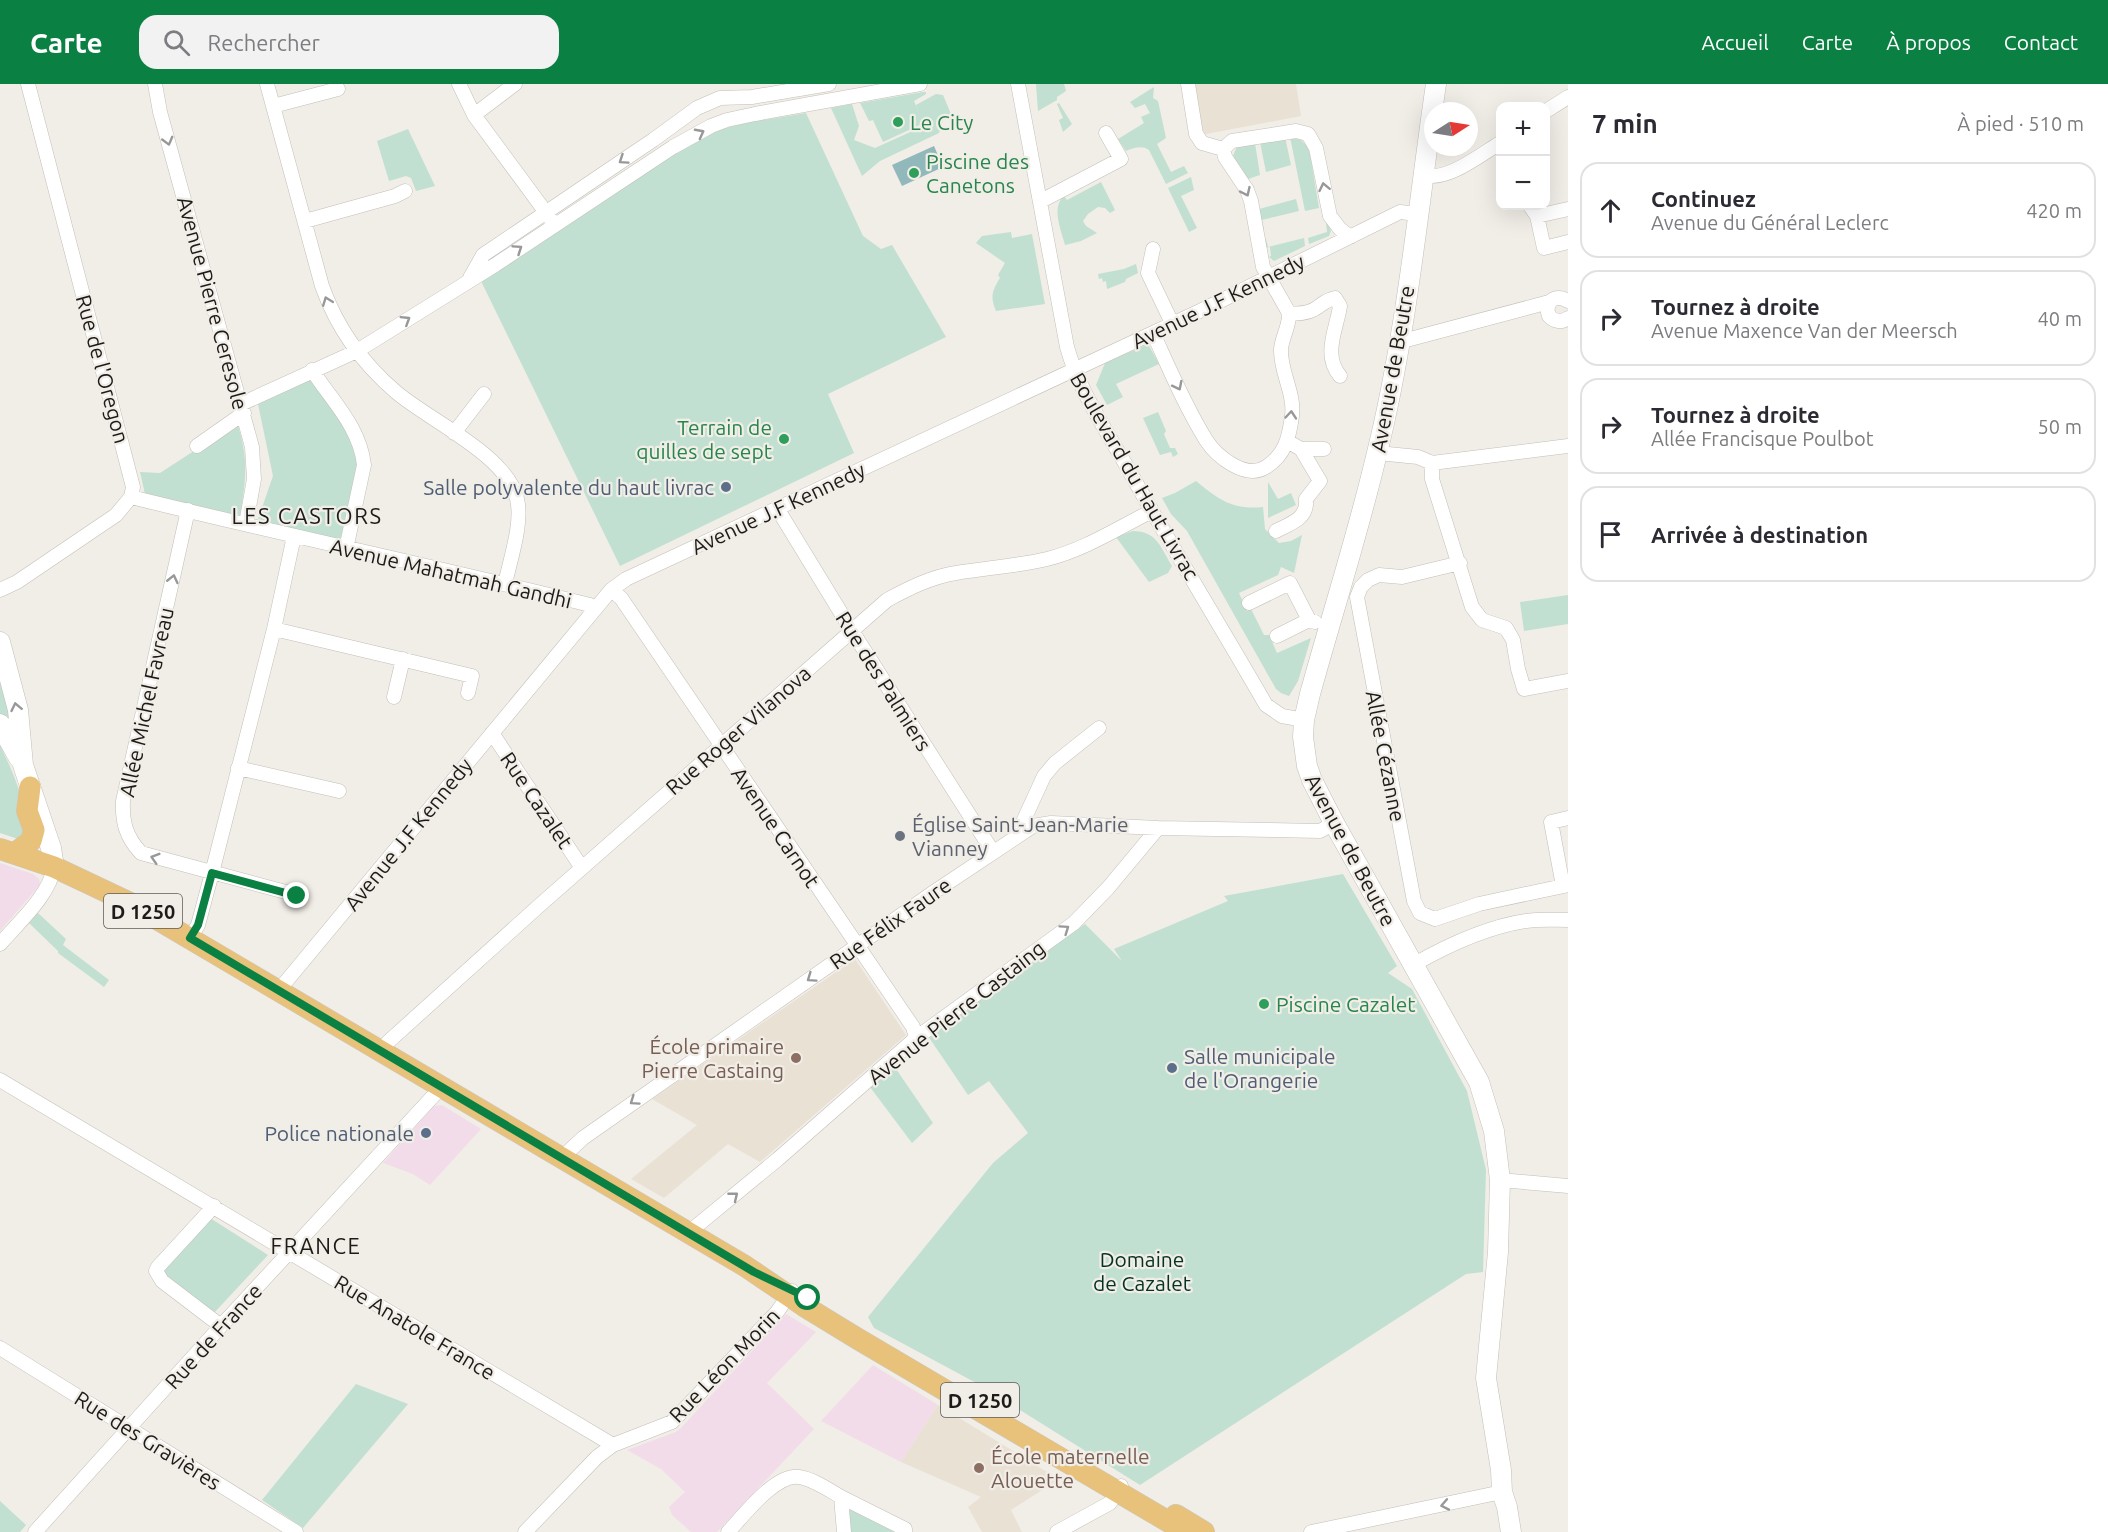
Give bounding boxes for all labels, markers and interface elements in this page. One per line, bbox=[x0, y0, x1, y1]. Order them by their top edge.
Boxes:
search box bbox=[139, 15, 559, 69]
icon: search bbox=[160, 26, 193, 59]
text: Carte bbox=[30, 27, 103, 58]
text: Rechercher bbox=[208, 30, 320, 55]
text: Accueil bbox=[1701, 30, 1769, 54]
text: Carte bbox=[1802, 30, 1853, 54]
text: À propos bbox=[1886, 30, 1971, 54]
text: Contact bbox=[2004, 30, 2078, 54]
north arrow bbox=[1424, 102, 1478, 156]
map controls bbox=[1496, 102, 1550, 210]
button: + bbox=[1496, 102, 1550, 156]
text: 7 min bbox=[1592, 109, 1658, 138]
place label: Le City bbox=[910, 110, 973, 134]
text: À pied · 510 m bbox=[1957, 112, 2084, 135]
marker: Le City bbox=[891, 115, 905, 129]
one-way arrow bbox=[694, 128, 705, 140]
one-way arrow bbox=[161, 136, 174, 146]
place label: Piscine des Canetons bbox=[926, 149, 1029, 197]
one-way arrow bbox=[618, 153, 629, 164]
button: − bbox=[1496, 156, 1550, 210]
marker: Piscine des Canetons bbox=[907, 166, 921, 180]
one-way arrow bbox=[1318, 183, 1331, 193]
one-way arrow bbox=[1239, 185, 1251, 196]
text: Continuez bbox=[1651, 186, 1756, 211]
street label: Avenue Pierre Ceresole bbox=[173, 194, 253, 412]
icon: ahead bbox=[1594, 194, 1627, 227]
text: 420 m bbox=[2026, 199, 2082, 222]
text: Avenue du Général Leclerc bbox=[1651, 211, 1889, 234]
one-way arrow bbox=[512, 245, 523, 256]
street label: Avenue J.F Kennedy bbox=[1128, 249, 1308, 353]
street label: Avenue de Beutre bbox=[1366, 284, 1418, 454]
street label: Rue de l'Oregon bbox=[72, 292, 134, 446]
text: Tournez à droite bbox=[1651, 294, 1820, 319]
one-way arrow bbox=[322, 296, 334, 307]
icon: right bbox=[1594, 302, 1627, 335]
text: 40 m bbox=[2038, 307, 2082, 330]
one-way arrow bbox=[400, 315, 410, 327]
text: Avenue Maxence Van der Meersch bbox=[1651, 319, 1958, 342]
street label: Boulevard du Haut Livrac bbox=[1066, 368, 1204, 584]
one-way arrow bbox=[1170, 379, 1182, 390]
text: Tournez à droite bbox=[1651, 402, 1820, 427]
icon: right bbox=[1594, 410, 1627, 443]
one-way arrow bbox=[1284, 411, 1297, 420]
place label: Terrain de quilles de sept bbox=[636, 415, 772, 463]
text: 50 m bbox=[2038, 415, 2082, 438]
text: Allée Francisque Poulbot bbox=[1651, 427, 1874, 450]
marker: Terrain de quilles de sept bbox=[777, 432, 791, 446]
street label: Avenue J.F Kennedy bbox=[687, 457, 869, 559]
place label: Salle polyvalente du haut livrac bbox=[423, 475, 714, 499]
marker: Salle polyvalente du haut livrac bbox=[719, 480, 733, 494]
district label: LES CASTORS bbox=[232, 503, 382, 528]
icon: arrive bbox=[1594, 518, 1627, 551]
text: Arrivée à destination bbox=[1651, 522, 1868, 547]
street label: Avenue Mahatmah Gandhi bbox=[328, 533, 574, 613]
one-way arrow bbox=[165, 575, 178, 585]
street label: Allée Michel Favreau bbox=[114, 605, 178, 799]
street label: Rue des Palmiers bbox=[831, 607, 937, 755]
street label: Rue Roger Vilanova bbox=[661, 661, 815, 799]
street label: Allée Cézanne bbox=[1362, 688, 1410, 824]
one-way arrow bbox=[10, 702, 23, 712]
street label: Rue Cazalet bbox=[496, 747, 578, 853]
street label: Avenue J.F Kennedy bbox=[339, 753, 477, 915]
street label: Avenue Carnot bbox=[727, 762, 825, 892]
street label: Avenue de Beutre bbox=[1301, 770, 1401, 930]
place label: Église Saint-Jean-Marie Vianney bbox=[912, 812, 1129, 860]
marker: Église Saint-Jean-Marie Vianney bbox=[893, 829, 907, 843]
one-way arrow bbox=[150, 853, 161, 865]
street label: Rue Félix Faure bbox=[825, 872, 955, 974]
route end bbox=[283, 882, 309, 908]
road number: D 1250 bbox=[104, 894, 182, 928]
one-way arrow bbox=[1059, 925, 1070, 936]
street label: Avenue Pierre Castaing bbox=[863, 935, 1049, 1089]
one-way arrow bbox=[807, 971, 818, 982]
place label: Piscine Cazalet bbox=[1276, 992, 1415, 1016]
marker: Piscine Cazalet bbox=[1257, 997, 1271, 1011]
place label: École primaire Pierre Castaing bbox=[641, 1034, 784, 1082]
place label: Salle municipale de l'Orangerie bbox=[1184, 1044, 1335, 1092]
marker: École primaire Pierre Castaing bbox=[789, 1051, 803, 1065]
marker: Salle municipale de l'Orangerie bbox=[1165, 1061, 1179, 1075]
one-way arrow bbox=[630, 1094, 641, 1105]
place label: Police nationale bbox=[264, 1121, 414, 1145]
marker: Police nationale bbox=[419, 1126, 433, 1140]
one-way arrow bbox=[727, 1192, 738, 1203]
district label: FRANCE bbox=[271, 1233, 361, 1258]
park label: Domaine de Cazalet bbox=[1093, 1247, 1191, 1295]
street label: Rue Anatole France bbox=[330, 1270, 500, 1384]
street label: Rue de France bbox=[160, 1279, 266, 1393]
route start bbox=[794, 1284, 820, 1310]
street label: Rue Léon Morin bbox=[664, 1303, 784, 1427]
road number: D 1250 bbox=[941, 1383, 1019, 1417]
street label: Rue des Gravières bbox=[71, 1385, 225, 1495]
place label: École maternelle Alouette bbox=[991, 1444, 1150, 1492]
marker: École maternelle Alouette bbox=[972, 1461, 986, 1475]
one-way arrow bbox=[1440, 1498, 1450, 1511]

